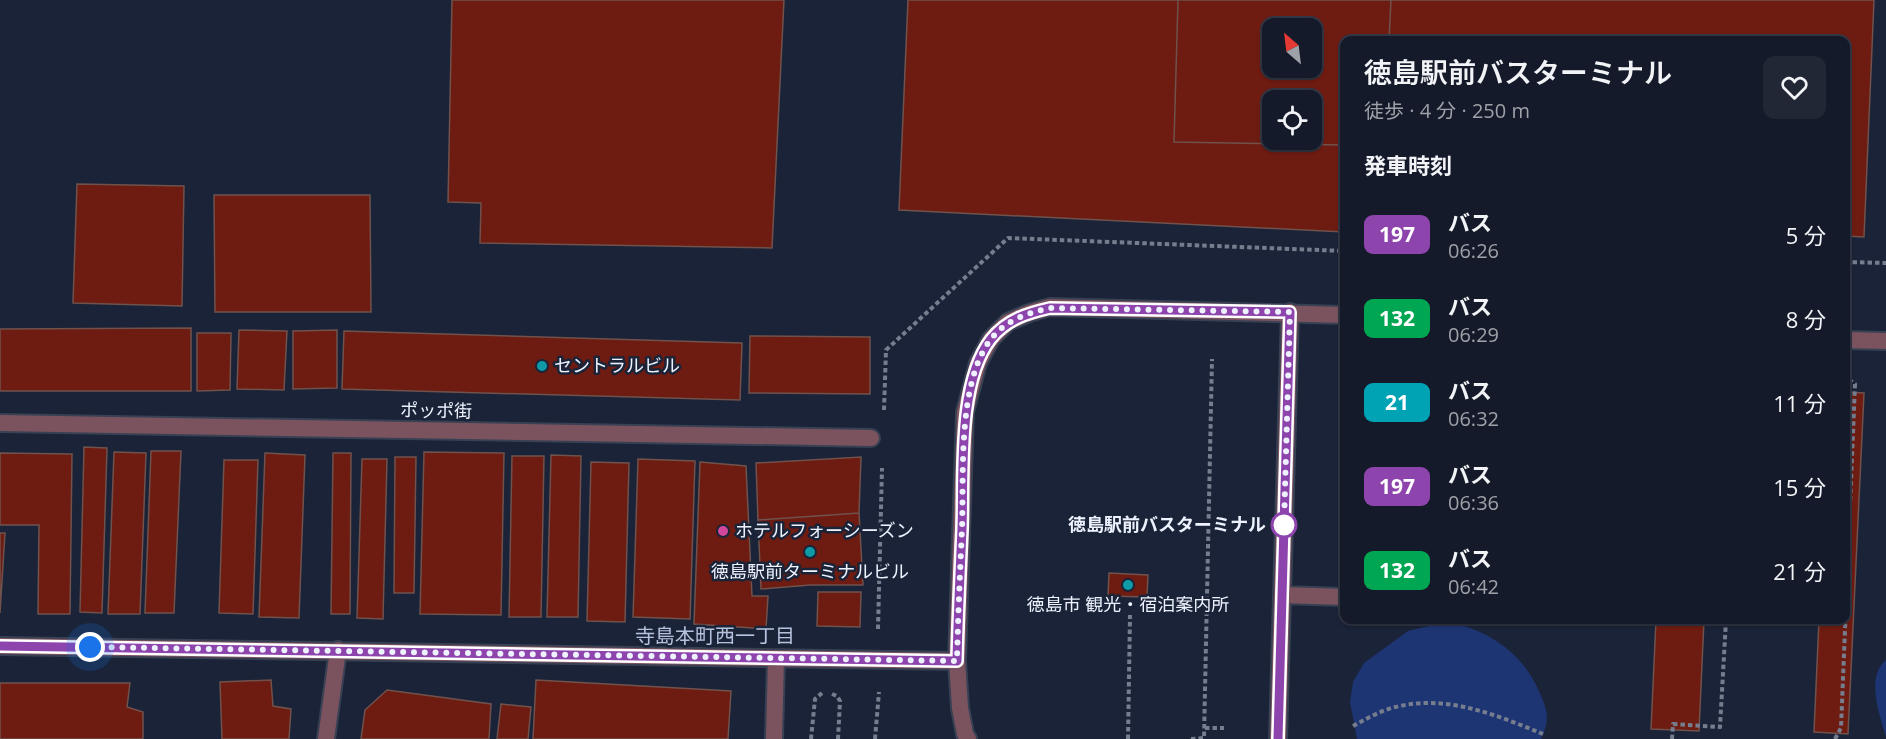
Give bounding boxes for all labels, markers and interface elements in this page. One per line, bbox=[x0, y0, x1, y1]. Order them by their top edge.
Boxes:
north arrow bbox=[1262, 18, 1322, 78]
map controls bbox=[1262, 18, 1322, 150]
text: 徳島駅前バスターミナル bbox=[1364, 53, 1672, 91]
button: heart bbox=[1763, 56, 1826, 119]
button: locate bbox=[1262, 90, 1322, 150]
text: 徒歩 · 4 分 · 250 m bbox=[1364, 97, 1530, 124]
text: 発車時刻 bbox=[1364, 150, 1452, 180]
text: バス bbox=[1448, 207, 1492, 237]
text: 197 bbox=[1379, 220, 1415, 248]
text: 5 分 bbox=[1786, 220, 1826, 250]
text: 06:26 bbox=[1448, 237, 1499, 264]
text: バス bbox=[1448, 291, 1492, 321]
text: 132 bbox=[1379, 304, 1415, 332]
text: 8 分 bbox=[1786, 304, 1826, 334]
text: 06:29 bbox=[1448, 321, 1499, 348]
place label: セントラルビル bbox=[554, 353, 680, 377]
marker: セントラルビル bbox=[535, 359, 549, 373]
text: バス bbox=[1448, 375, 1492, 405]
text: 21 bbox=[1385, 388, 1409, 416]
text: 11 分 bbox=[1773, 388, 1826, 418]
street label: ポッポ街 bbox=[400, 397, 472, 423]
text: 06:32 bbox=[1448, 405, 1499, 432]
text: バス bbox=[1448, 459, 1492, 489]
text: 197 bbox=[1379, 472, 1415, 500]
text: 15 分 bbox=[1773, 472, 1826, 502]
text: 06:36 bbox=[1448, 489, 1499, 516]
place label: 徳島駅前バスターミナル bbox=[1068, 512, 1266, 536]
marker: 徳島駅前バスターミナル bbox=[1271, 512, 1297, 538]
place label: ホテルフォーシーズン bbox=[735, 518, 914, 542]
marker: ホテルフォーシーズン bbox=[716, 524, 730, 538]
text: バス bbox=[1448, 543, 1492, 573]
marker: 徳島駅前ターミナルビル bbox=[803, 545, 817, 559]
text: 132 bbox=[1379, 556, 1415, 584]
text: 21 分 bbox=[1773, 556, 1826, 586]
place label: 徳島駅前ターミナルビル bbox=[711, 559, 909, 583]
text: 06:42 bbox=[1448, 573, 1499, 600]
marker: 徳島市 観光・宿泊案内所 bbox=[1121, 578, 1135, 592]
place label: 徳島市 観光・宿泊案内所 bbox=[1027, 592, 1229, 616]
district label: 寺島本町西一丁目 bbox=[635, 622, 795, 649]
your location bbox=[75, 632, 105, 662]

